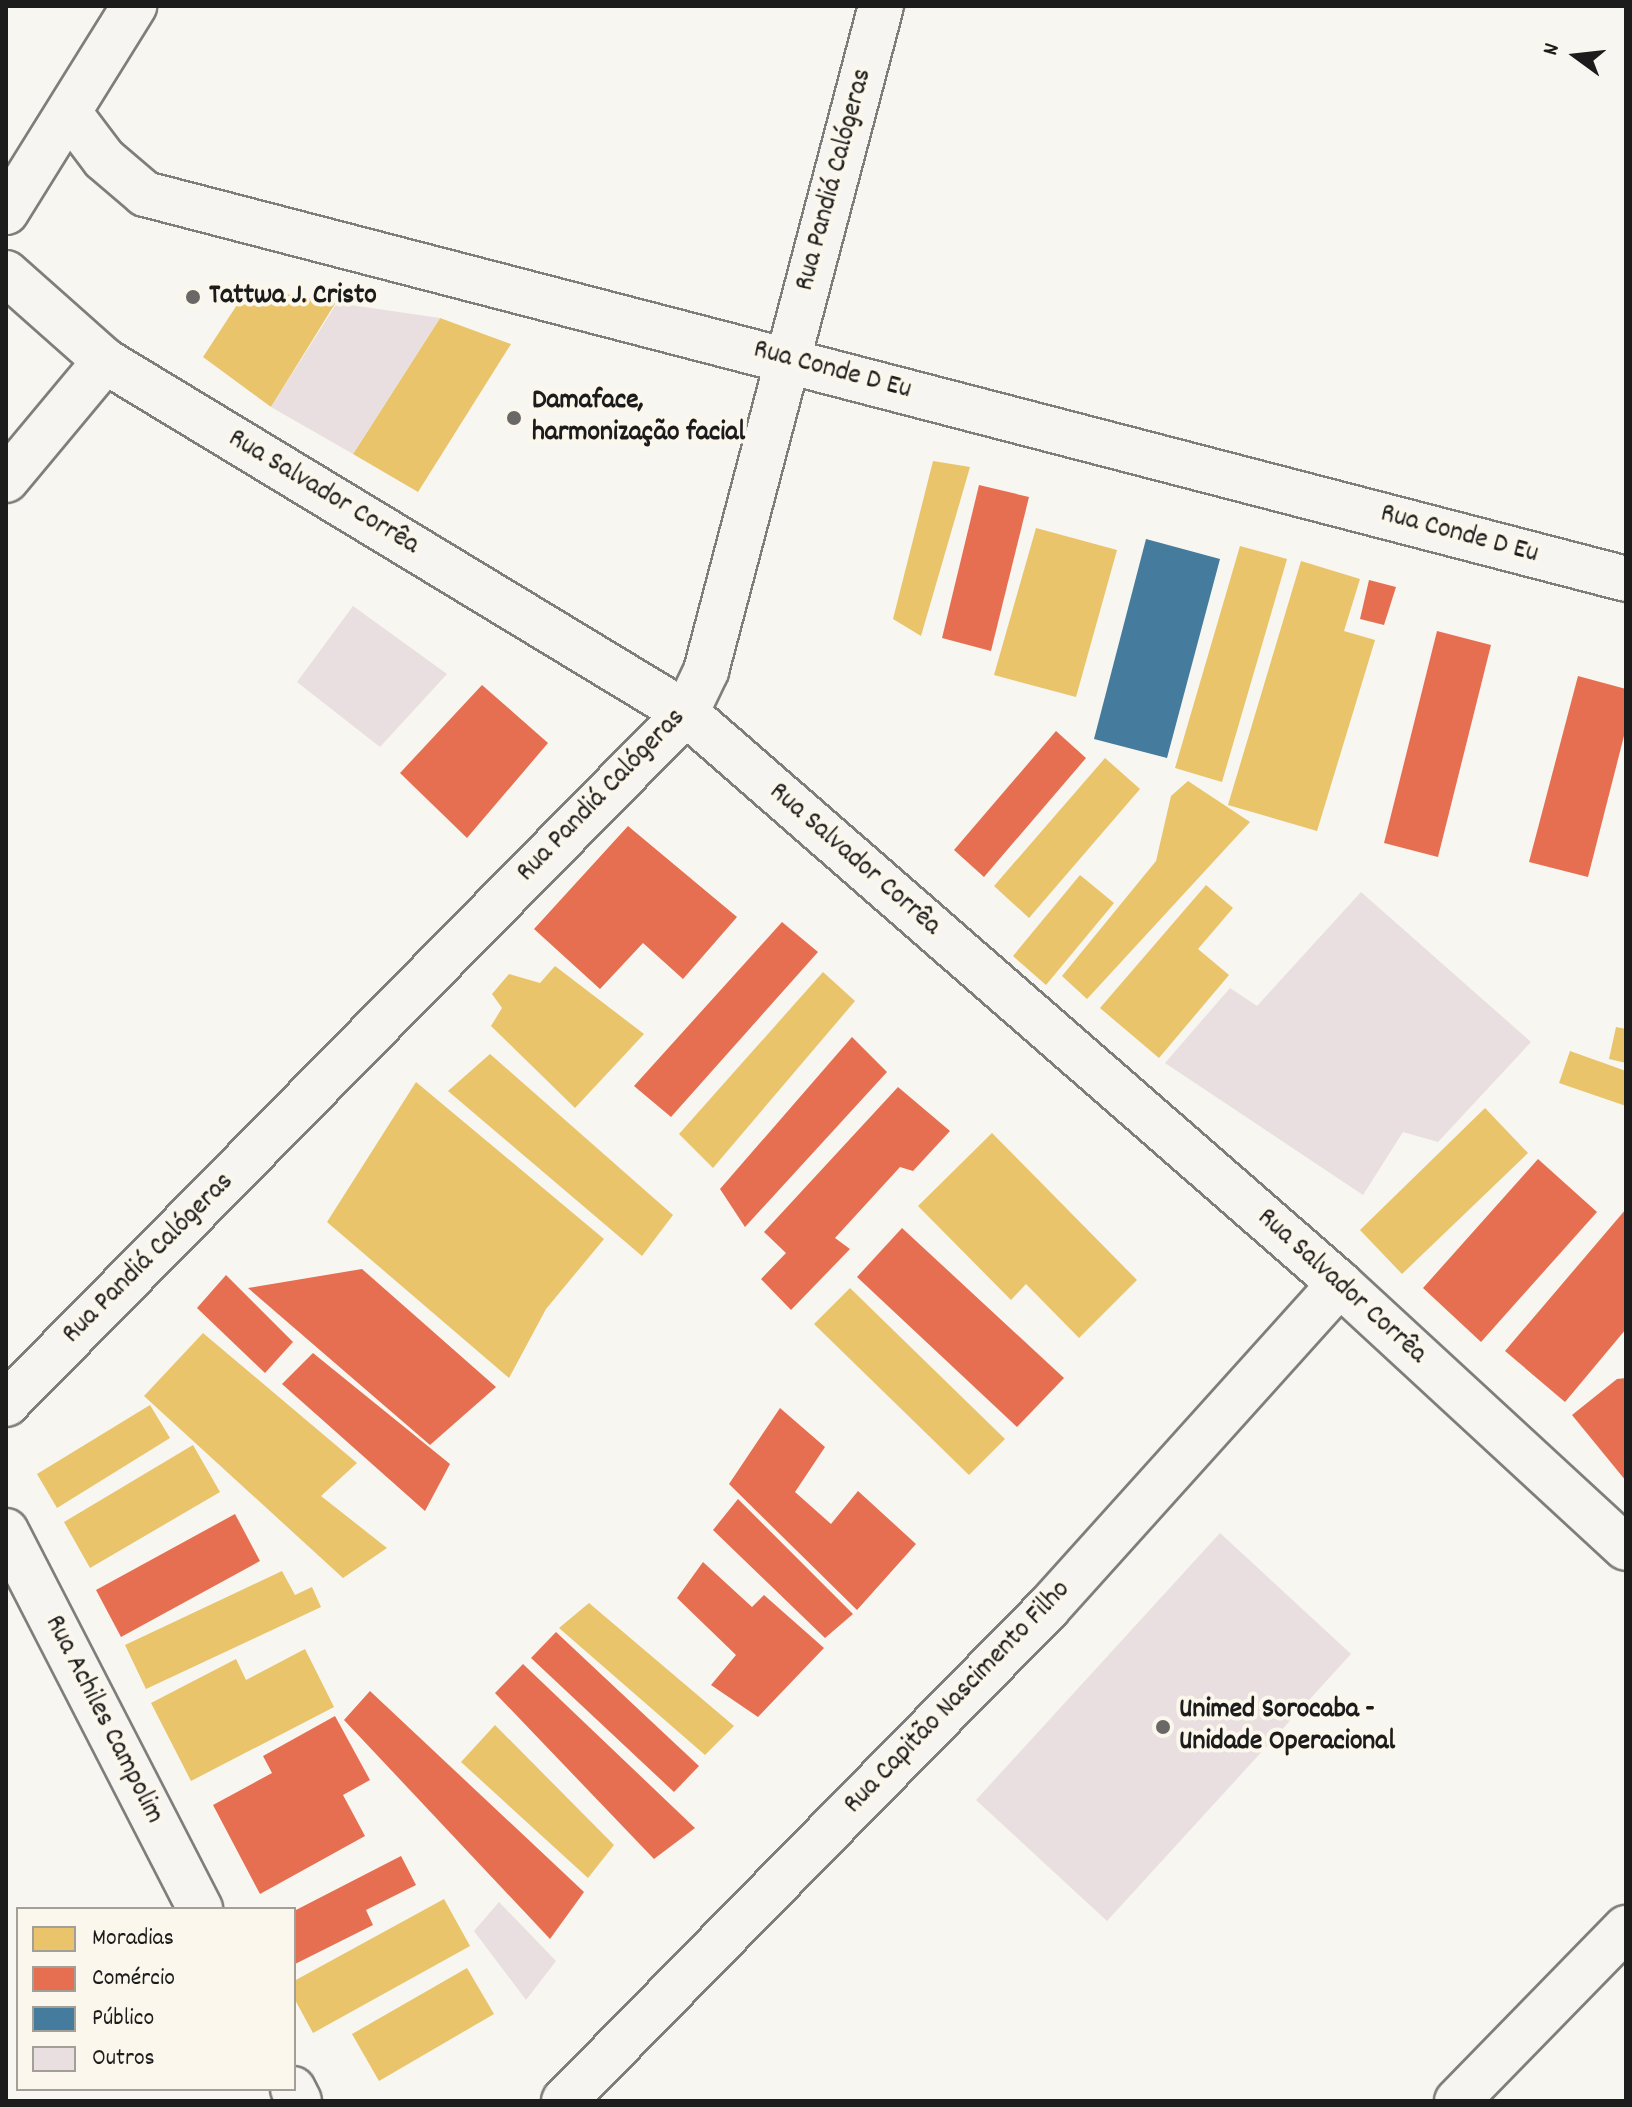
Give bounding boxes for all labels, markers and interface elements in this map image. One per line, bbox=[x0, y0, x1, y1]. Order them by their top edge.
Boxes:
north arrow bbox=[1536, 16, 1616, 96]
text: N bbox=[1536, 40, 1569, 59]
street label: Rua Pandiá Calógeras bbox=[789, 65, 881, 295]
place label: Tattwa J. Cristo bbox=[209, 280, 377, 314]
marker: Tattwa J. Cristo bbox=[184, 288, 202, 306]
street label: Rua Conde D Eu bbox=[749, 334, 915, 408]
place label: Damaface, harmonização facial bbox=[532, 385, 745, 451]
marker: Damaface, harmonização facial bbox=[503, 407, 525, 429]
street label: Rua Salvador Corrêa bbox=[221, 423, 425, 563]
street label: Rua Conde D Eu bbox=[1376, 498, 1542, 572]
street label: Rua Pandiá Calógeras bbox=[510, 702, 694, 890]
street label: Rua Salvador Corrêa bbox=[761, 776, 947, 944]
street label: Rua Pandiá Calógeras bbox=[56, 1166, 242, 1352]
street label: Rua Salvador Corrêa bbox=[1249, 1202, 1433, 1372]
street label: Rua Capitão Nascimento Filho bbox=[838, 1574, 1078, 1822]
street label: Rua Achiles Campolim bbox=[36, 1610, 170, 1830]
place label: Unimed Sorocaba - Unidade Operacional bbox=[1179, 1694, 1395, 1760]
marker: Unimed Sorocaba - Unidade Operacional bbox=[1154, 1718, 1172, 1736]
legend bbox=[16, 1907, 296, 2091]
text: Moradias bbox=[92, 1922, 174, 1956]
text: Comércio bbox=[92, 1962, 175, 1996]
text: Público bbox=[92, 2002, 154, 2036]
text: Outros bbox=[92, 2042, 155, 2076]

